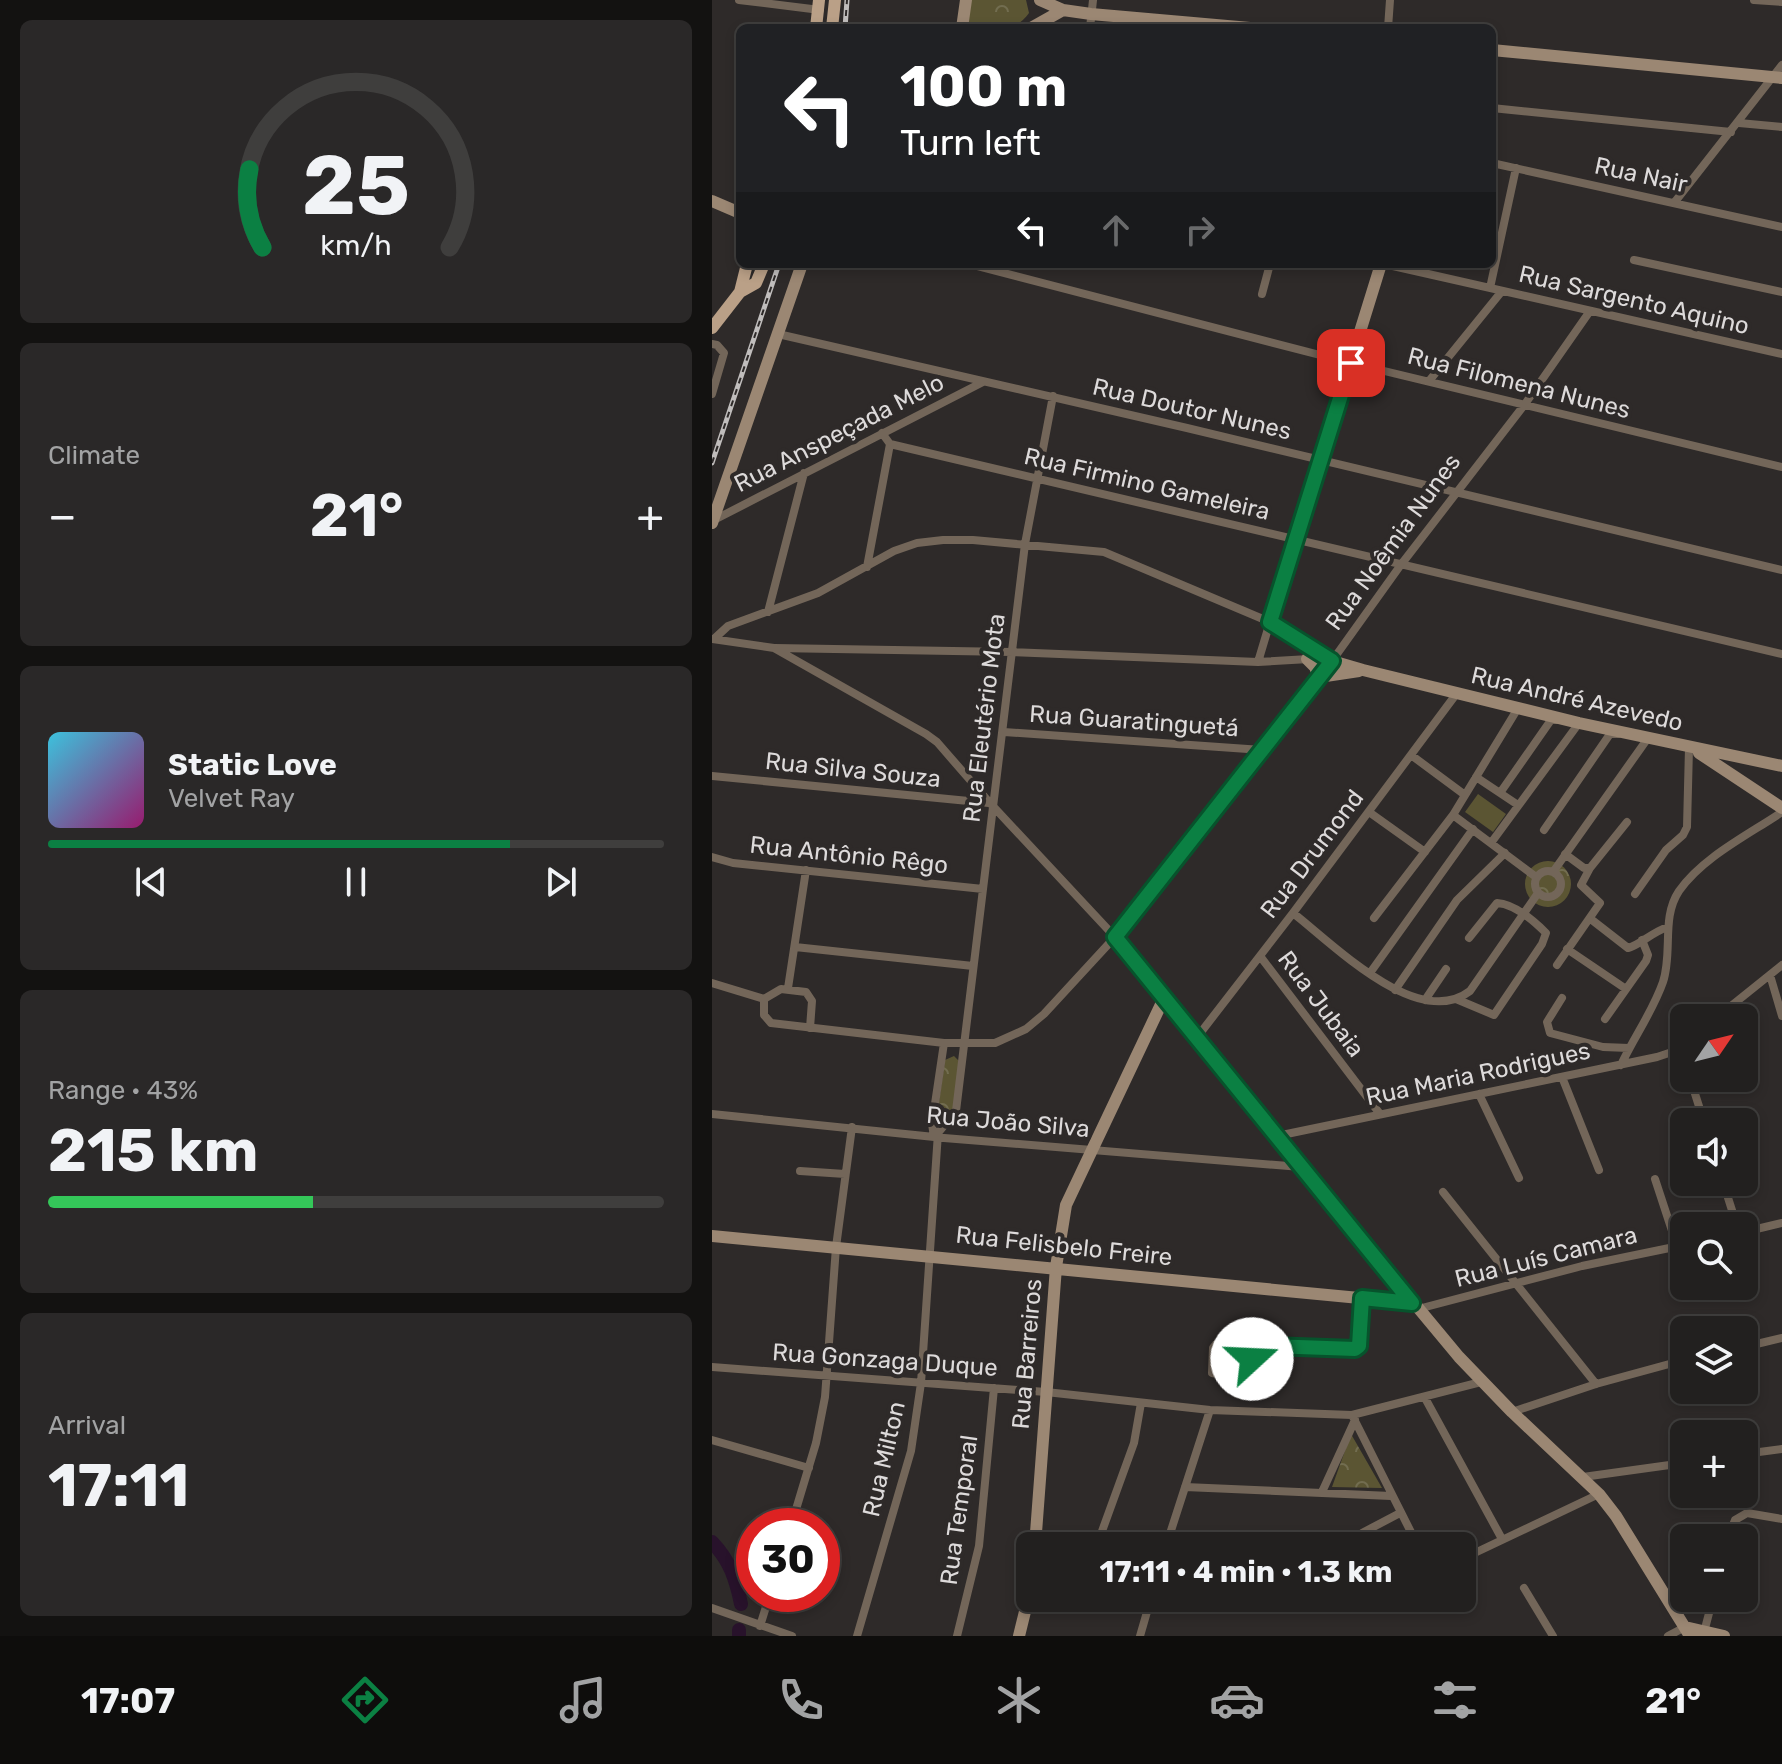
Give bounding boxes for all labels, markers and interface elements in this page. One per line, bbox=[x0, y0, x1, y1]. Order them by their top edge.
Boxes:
text: 100 m bbox=[900, 54, 1067, 120]
icon: left bbox=[768, 56, 872, 160]
text: Turn left bbox=[900, 121, 1041, 164]
text: 25 bbox=[302, 135, 410, 234]
street label: Rua Nair bbox=[1592, 152, 1690, 198]
icon: left bbox=[1010, 208, 1054, 252]
icon: ahead bbox=[1094, 208, 1138, 252]
icon: right bbox=[1178, 208, 1222, 252]
text: km/h bbox=[320, 228, 392, 262]
street label: Rua Sargento Aquino bbox=[1516, 260, 1752, 340]
pin bbox=[1317, 329, 1385, 397]
icon: arrive bbox=[1329, 341, 1373, 385]
street label: Rua Filomena Nunes bbox=[1405, 342, 1633, 424]
street label: Rua Anspeçada Melo bbox=[730, 368, 948, 498]
street label: Rua Doutor Nunes bbox=[1090, 373, 1294, 445]
text: Climate bbox=[48, 440, 140, 471]
street label: Rua Firmino Gameleira bbox=[1021, 442, 1273, 526]
street label: Rua Noêmia Nunes bbox=[1320, 448, 1466, 636]
text: 21° bbox=[310, 480, 403, 551]
text: − bbox=[48, 490, 77, 542]
text: + bbox=[637, 490, 664, 542]
street label: Rua Eleutério Mota bbox=[957, 612, 1011, 824]
street label: Rua André Azevedo bbox=[1468, 661, 1686, 737]
street label: Rua Guaratinguetá bbox=[1028, 700, 1240, 742]
text: Static Love bbox=[168, 747, 337, 783]
street label: Rua Silva Souza bbox=[764, 747, 942, 793]
text: Velvet Ray bbox=[168, 783, 295, 814]
street label: Rua Drumond bbox=[1255, 784, 1369, 924]
street label: Rua Antônio Rêgo bbox=[748, 831, 950, 879]
icon: previous bbox=[129, 860, 173, 904]
icon: pause bbox=[334, 860, 378, 904]
icon: next bbox=[539, 860, 583, 904]
street label: Rua Jubaia bbox=[1272, 945, 1370, 1063]
north arrow bbox=[1670, 1004, 1758, 1092]
map controls bbox=[1670, 1004, 1758, 1612]
street label: Rua Maria Rodrigues bbox=[1363, 1037, 1593, 1111]
text: Range · 43% bbox=[48, 1075, 198, 1106]
street label: Rua João Silva bbox=[925, 1101, 1091, 1143]
button: sound bbox=[1670, 1108, 1758, 1196]
text: 215 km bbox=[48, 1115, 258, 1186]
button: search bbox=[1670, 1212, 1758, 1300]
street label: Rua Felisbelo Freire bbox=[954, 1221, 1174, 1271]
street label: Rua Luís Camara bbox=[1452, 1221, 1640, 1293]
street label: Rua Barreiros bbox=[1006, 1278, 1048, 1430]
button: layers bbox=[1670, 1316, 1758, 1404]
position arrow bbox=[1210, 1317, 1294, 1401]
street label: Rua Gonzaga Duque bbox=[771, 1338, 999, 1382]
street label: Rua Milton bbox=[857, 1399, 911, 1519]
text: Arrival bbox=[48, 1410, 126, 1441]
button: + bbox=[1670, 1420, 1758, 1508]
street label: Rua Temporal bbox=[935, 1433, 983, 1587]
text: 17:11 bbox=[48, 1450, 189, 1521]
speed limit sign: 30 bbox=[736, 1508, 840, 1612]
button: − bbox=[1670, 1524, 1758, 1612]
text: 17:11 · 4 min · 1.3 km bbox=[1100, 1554, 1392, 1590]
icon: directions bbox=[337, 1672, 393, 1728]
icon: music bbox=[555, 1672, 611, 1728]
icon: phone bbox=[773, 1672, 829, 1728]
icon: climate bbox=[991, 1672, 1047, 1728]
icon: car bbox=[1209, 1672, 1265, 1728]
icon: filters bbox=[1427, 1672, 1483, 1728]
text: 17:07 bbox=[81, 1679, 175, 1722]
text: 21° bbox=[1645, 1679, 1701, 1722]

